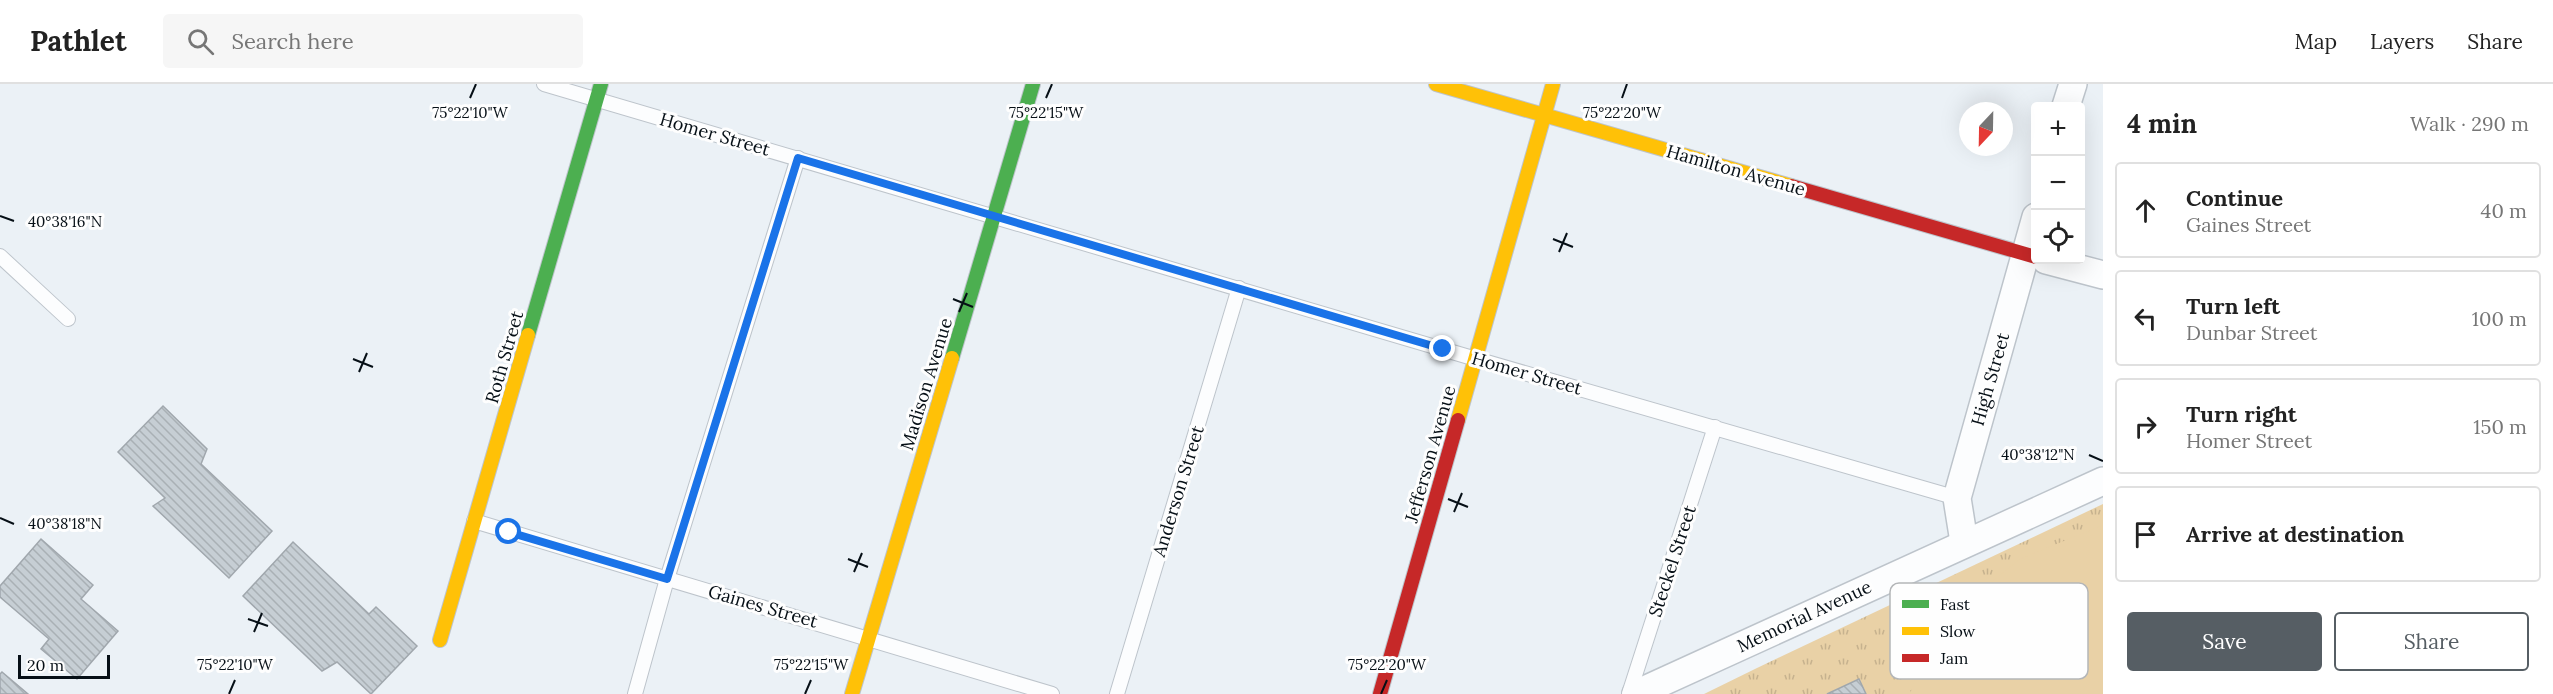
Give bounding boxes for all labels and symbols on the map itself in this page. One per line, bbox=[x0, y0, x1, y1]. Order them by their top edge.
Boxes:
north arrow bbox=[1959, 102, 2013, 156]
text: 75°22'10"W bbox=[432, 103, 509, 122]
text: 75°22'15"W bbox=[1009, 103, 1084, 122]
text: 75°22'20"W bbox=[1583, 103, 1662, 122]
street label: Homer Street bbox=[657, 107, 773, 161]
street label: Hamilton Avenue bbox=[1664, 139, 1808, 201]
text: 40°38'16"N bbox=[28, 212, 102, 231]
street label: Roth Street bbox=[480, 308, 528, 406]
street label: Madison Avenue bbox=[895, 315, 957, 453]
street label: High Street bbox=[1966, 330, 2014, 428]
route end bbox=[1429, 335, 1455, 361]
street label: Homer Street bbox=[1469, 346, 1585, 400]
street label: Jefferson Avenue bbox=[1399, 383, 1461, 526]
street label: Anderson Street bbox=[1147, 423, 1209, 560]
text: 40°38'12"N bbox=[2001, 445, 2075, 464]
street label: Steckel Street bbox=[1643, 502, 1701, 620]
text: 40°38'18"N bbox=[28, 514, 102, 533]
route start bbox=[495, 518, 521, 544]
street label: Memorial Avenue bbox=[1733, 575, 1875, 657]
street label: Gaines Street bbox=[706, 579, 820, 633]
legend bbox=[1890, 583, 2088, 679]
text: Fast bbox=[1940, 594, 1971, 614]
text: Slow bbox=[1940, 621, 1976, 641]
text: Jam bbox=[1939, 648, 1968, 668]
scale bar bbox=[18, 652, 110, 680]
text: 75°22'10"W bbox=[197, 655, 274, 674]
text: 75°22'15"W bbox=[774, 655, 849, 674]
text: 75°22'20"W bbox=[1348, 655, 1427, 674]

